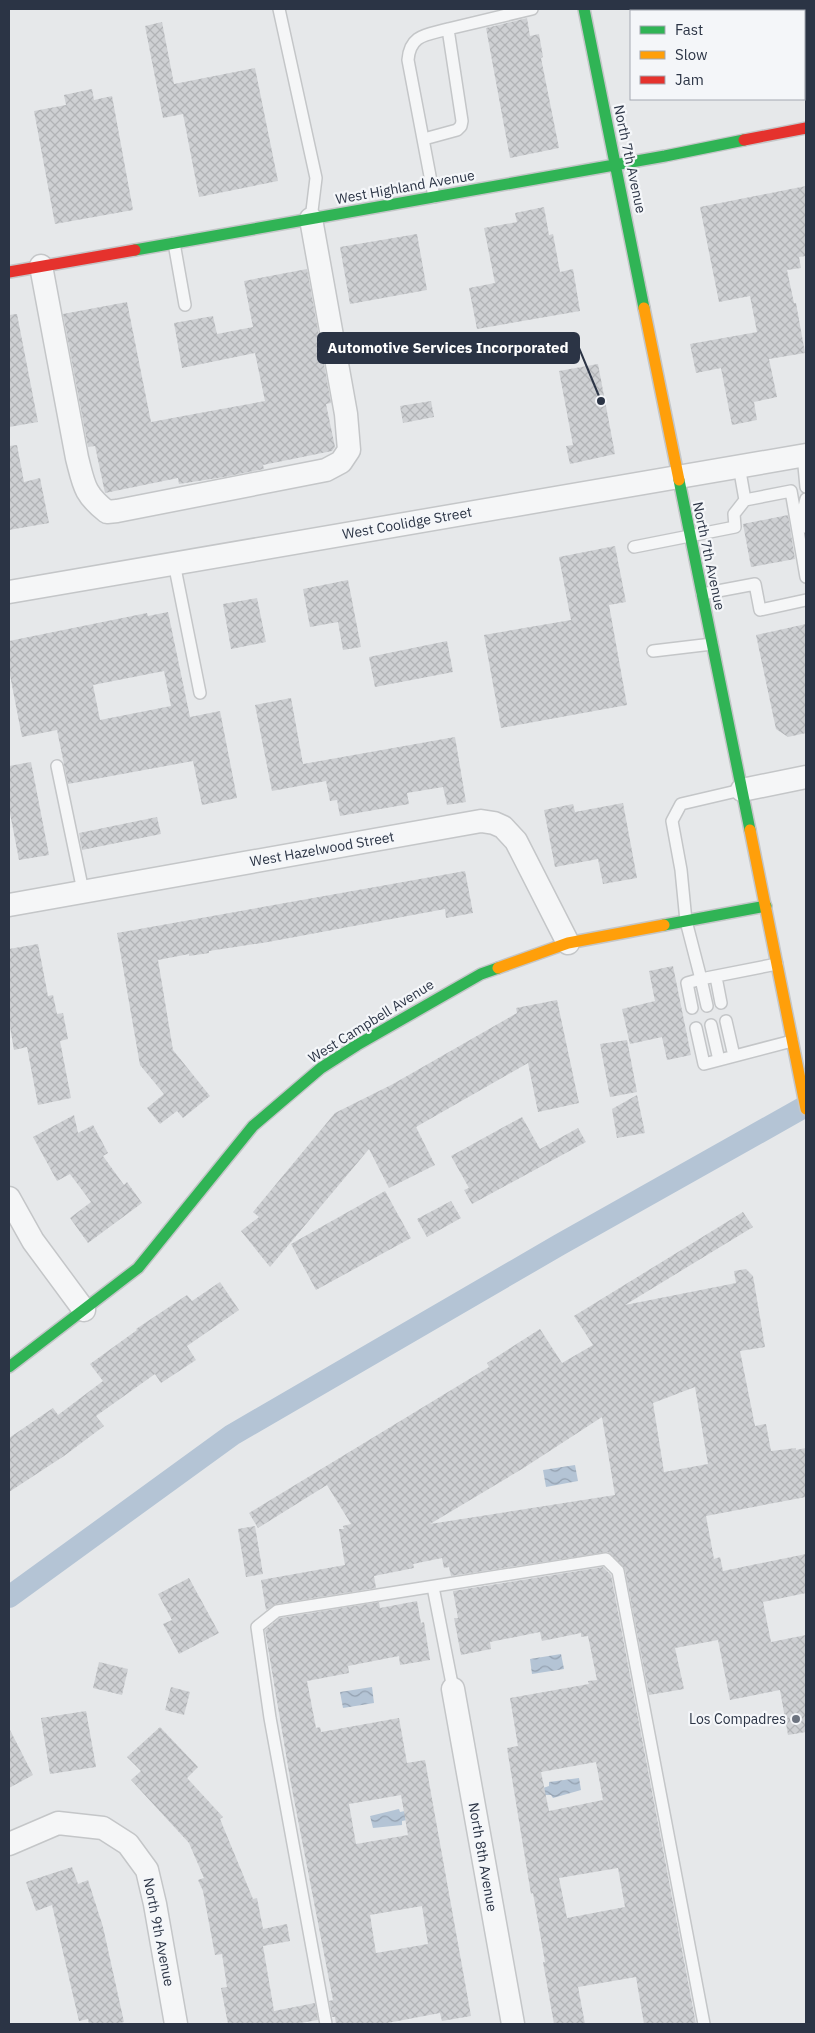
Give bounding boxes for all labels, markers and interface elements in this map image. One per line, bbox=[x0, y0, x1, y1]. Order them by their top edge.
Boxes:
legend bbox=[630, 10, 805, 100]
text: Fast bbox=[675, 20, 703, 39]
text: Slow bbox=[675, 45, 708, 64]
text: Jam bbox=[675, 70, 704, 89]
street label: North 7th Avenue bbox=[610, 103, 650, 215]
street label: West Highland Avenue bbox=[334, 166, 476, 208]
callout: Automotive Services Incorporated bbox=[318, 333, 579, 363]
text: Automotive Services Incorporated bbox=[327, 338, 569, 357]
street label: North 7th Avenue bbox=[689, 500, 729, 612]
street label: West Coolidge Street bbox=[341, 503, 473, 543]
street label: West Hazelwood Street bbox=[248, 827, 396, 871]
street label: West Campbell Avenue bbox=[305, 975, 437, 1067]
place label: Los Compadres bbox=[689, 1710, 786, 1728]
marker: Los Compadres bbox=[790, 1713, 802, 1725]
street label: North 8th Avenue bbox=[465, 1801, 502, 1913]
street label: North 9th Avenue bbox=[140, 1876, 178, 1988]

